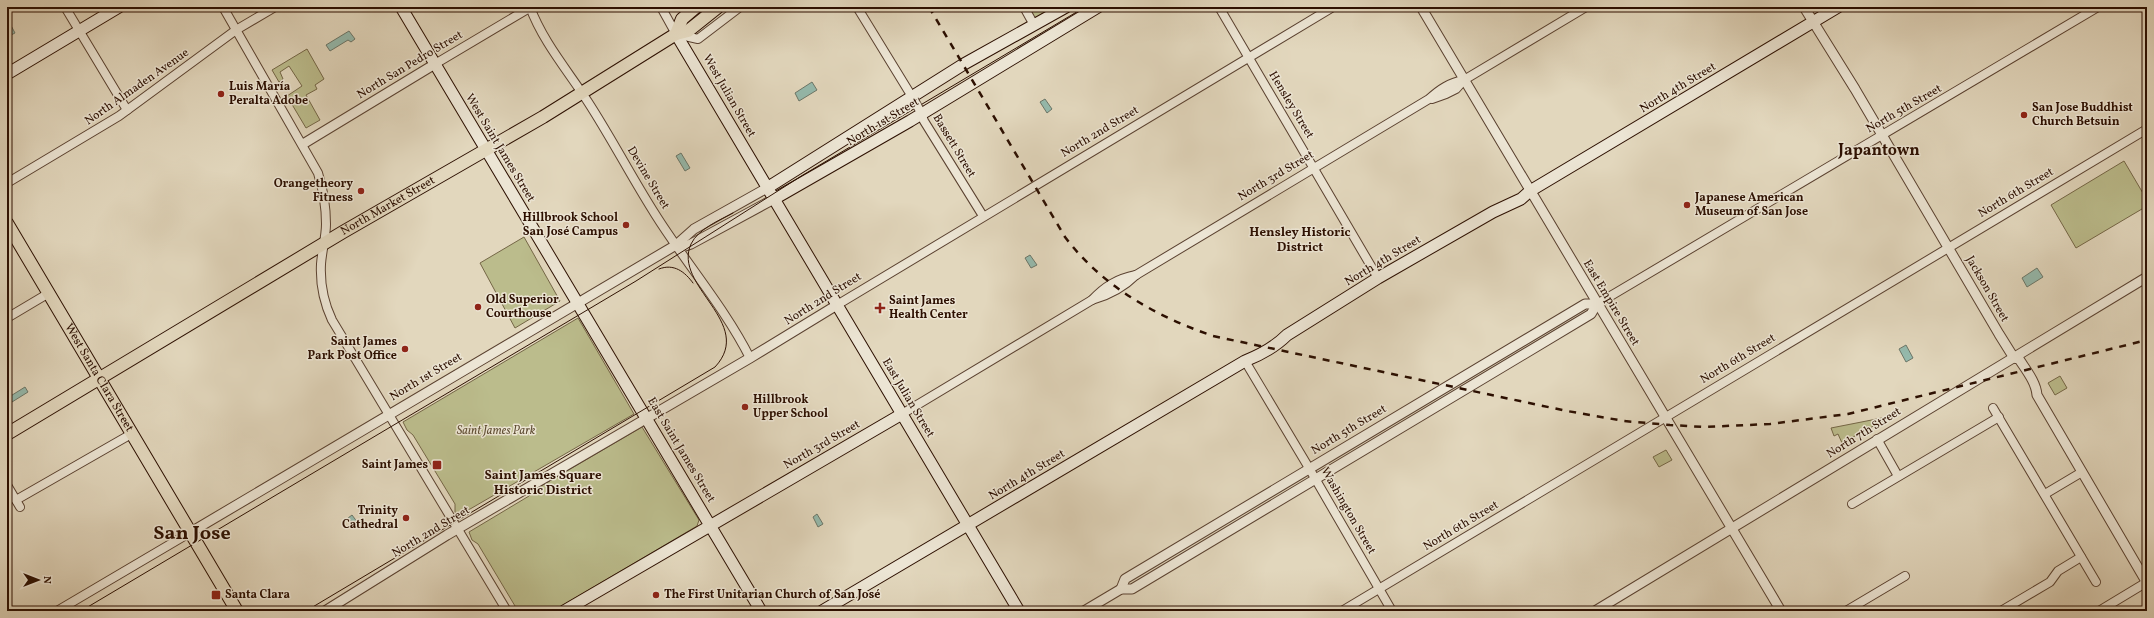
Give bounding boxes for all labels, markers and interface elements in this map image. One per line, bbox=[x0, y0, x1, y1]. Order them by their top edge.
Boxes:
street label: North San Pedro Street bbox=[354, 27, 466, 103]
street label: North Almaden Avenue bbox=[82, 45, 193, 129]
street label: West Julian Street bbox=[699, 52, 759, 140]
street label: North 4th Street bbox=[1637, 59, 1719, 117]
street label: Hensley Street bbox=[1265, 68, 1317, 142]
place label: Luis María Peralta Adobe bbox=[229, 79, 308, 109]
street label: North 5th Street bbox=[1863, 81, 1945, 137]
marker: Luis María Peralta Adobe bbox=[216, 89, 226, 99]
street label: West Saint James Street bbox=[461, 91, 539, 205]
street label: North 1st Street bbox=[844, 94, 922, 150]
place label: San Jose Buddhist Church Betsuin bbox=[2032, 100, 2133, 130]
street label: North 2nd Street bbox=[1058, 102, 1142, 162]
marker: San Jose Buddhist Church Betsuin bbox=[2019, 110, 2029, 120]
street label: Bassett Street bbox=[929, 111, 979, 181]
district label: Japantown bbox=[1837, 140, 1920, 162]
street label: Devine Street bbox=[623, 143, 673, 213]
street label: North 3rd Street bbox=[1235, 147, 1317, 205]
street label: North 6th Street bbox=[1975, 164, 2057, 222]
street label: North Market Street bbox=[338, 173, 438, 240]
place label: Orangetheory Fitness bbox=[274, 176, 353, 206]
marker: Orangetheory Fitness bbox=[356, 186, 366, 196]
place label: Japanese American Museum of San Jose bbox=[1694, 190, 1808, 220]
marker: Japanese American Museum of San Jose bbox=[1682, 200, 1692, 210]
place label: Hillbrook School San José Campus bbox=[523, 210, 618, 240]
marker: Hillbrook School San José Campus bbox=[621, 220, 631, 230]
district label: Hensley Historic District bbox=[1249, 224, 1351, 257]
street label: North 4th Street bbox=[1342, 232, 1424, 290]
street label: Jackson Street bbox=[1962, 253, 2012, 325]
street label: East Empire Street bbox=[1579, 257, 1643, 349]
street label: North 2nd Street bbox=[781, 269, 865, 329]
place label: Old Superior Courthouse bbox=[486, 292, 559, 322]
place label: Saint James Health Center bbox=[889, 293, 968, 323]
marker: Old Superior Courthouse bbox=[473, 302, 483, 312]
marker: Saint James Health Center bbox=[874, 302, 886, 314]
street label: West Santa Clara Street bbox=[60, 321, 137, 435]
street label: North 6th Street bbox=[1697, 330, 1779, 388]
place label: Saint James Park Post Office bbox=[307, 334, 397, 364]
marker: Saint James Park Post Office bbox=[400, 344, 410, 354]
street label: North 1st Street bbox=[387, 349, 465, 405]
street label: East Julian Street bbox=[878, 355, 938, 441]
place label: Hillbrook Upper School bbox=[753, 392, 828, 422]
street label: East Saint James Street bbox=[643, 394, 719, 506]
street label: North 5th Street bbox=[1308, 401, 1390, 459]
marker: Hillbrook Upper School bbox=[740, 402, 750, 412]
street label: North 7th Street bbox=[1824, 404, 1904, 462]
street label: North 3rd Street bbox=[781, 417, 863, 473]
park label: Saint James Park bbox=[457, 423, 536, 439]
street label: North 4th Street bbox=[986, 446, 1068, 504]
place label: Saint James bbox=[362, 457, 428, 473]
marker: Saint James bbox=[431, 459, 443, 471]
street label: Washington Street bbox=[1317, 465, 1379, 557]
district label: Saint James Square Historic District bbox=[484, 467, 602, 500]
street label: North 6th Street bbox=[1420, 497, 1502, 555]
street label: North 2nd Street bbox=[389, 502, 473, 562]
place label: Trinity Cathedral bbox=[342, 503, 398, 533]
marker: Trinity Cathedral bbox=[401, 513, 411, 523]
district label: San Jose bbox=[153, 520, 231, 548]
north arrow bbox=[18, 560, 58, 600]
text: N bbox=[39, 576, 54, 584]
place label: Santa Clara bbox=[225, 587, 291, 603]
place label: The First Unitarian Church of San José bbox=[664, 587, 880, 603]
marker: Santa Clara bbox=[210, 589, 222, 601]
marker: The First Unitarian Church of San José bbox=[651, 590, 661, 600]

